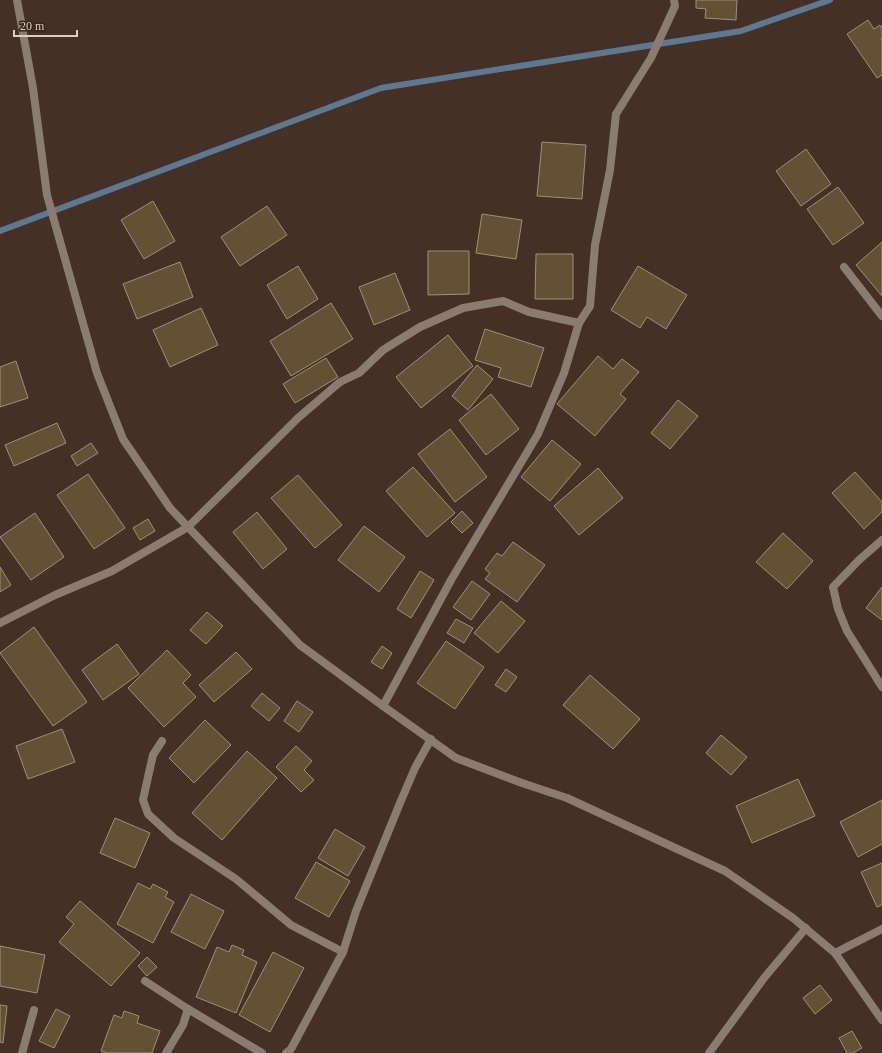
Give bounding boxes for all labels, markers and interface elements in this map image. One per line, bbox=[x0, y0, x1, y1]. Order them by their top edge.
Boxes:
scale bar bbox=[14, 12, 77, 38]
text: 20 m bbox=[20, 19, 45, 33]

